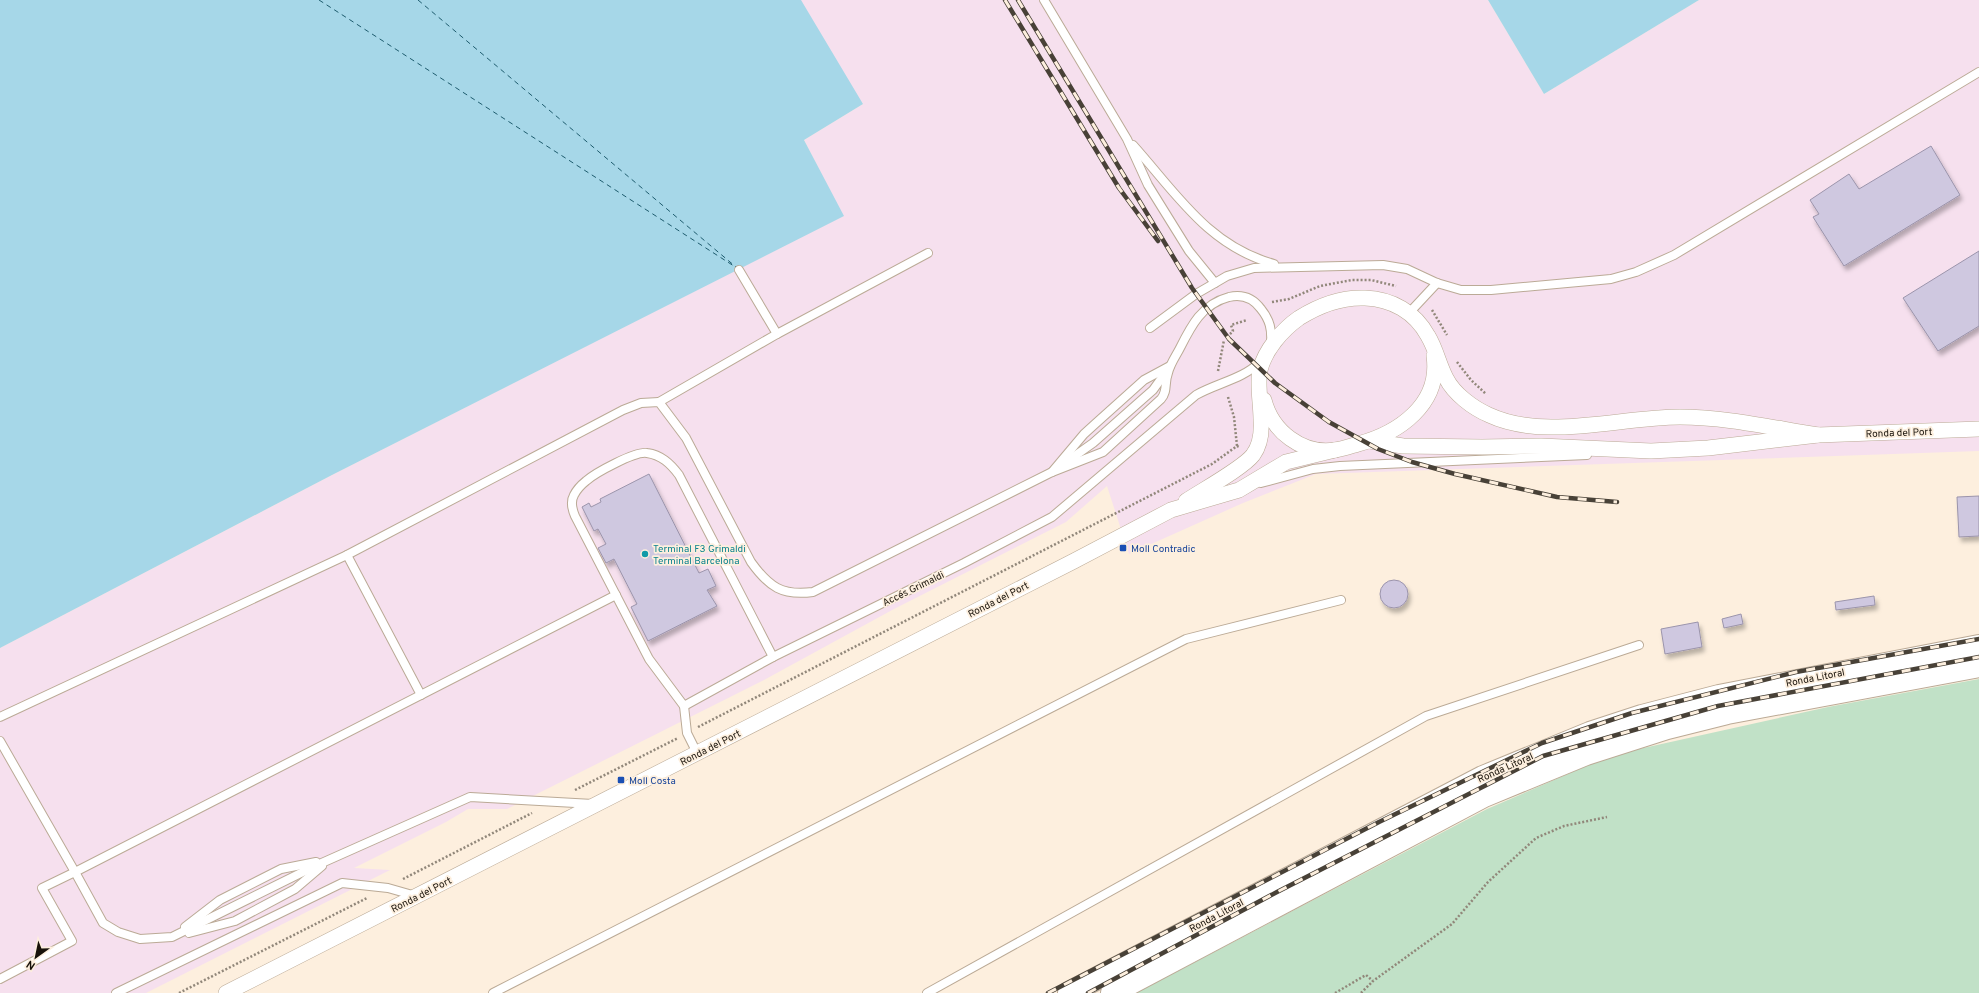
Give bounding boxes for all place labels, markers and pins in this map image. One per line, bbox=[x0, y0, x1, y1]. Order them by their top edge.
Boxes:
place label: Terminal F3 Grimaldi Terminal Barcelona bbox=[653, 543, 746, 568]
marker: Moll Contradic bbox=[1118, 543, 1128, 553]
place label: Moll Contradic bbox=[1131, 543, 1195, 556]
marker: Terminal F3 Grimaldi Terminal Barcelona bbox=[640, 549, 650, 559]
marker: Moll Costa bbox=[616, 775, 626, 785]
place label: Moll Costa bbox=[629, 775, 676, 788]

